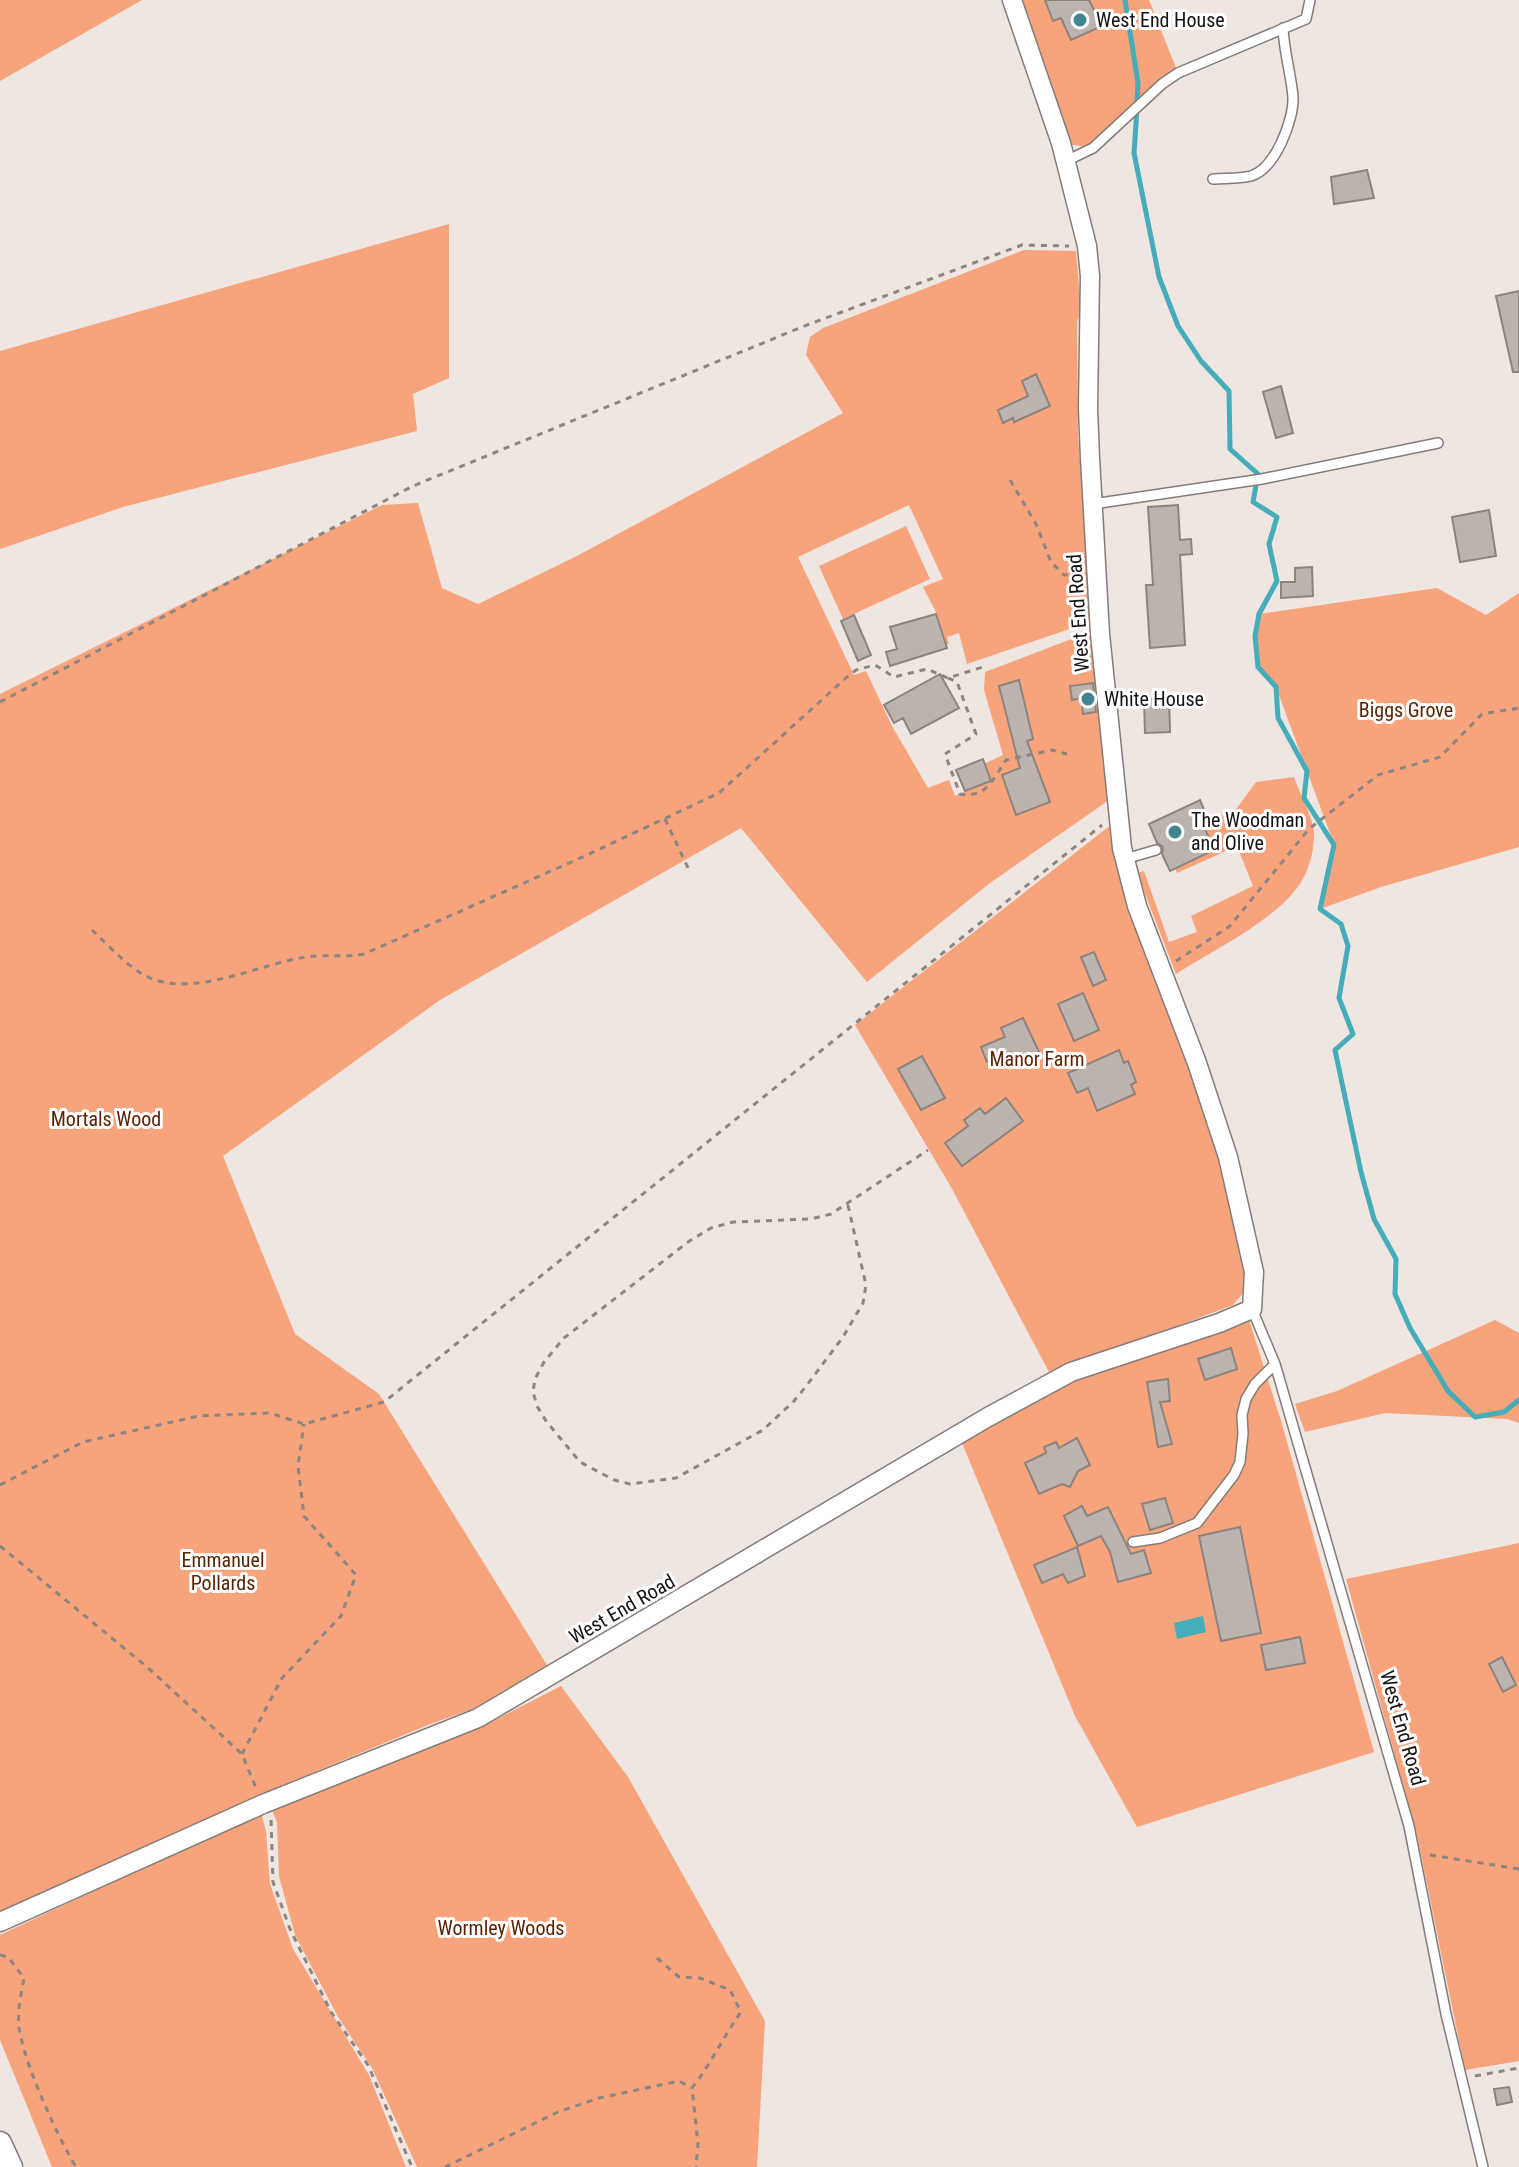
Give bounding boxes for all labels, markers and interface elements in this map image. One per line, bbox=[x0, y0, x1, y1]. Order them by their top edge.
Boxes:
place label: West End House bbox=[1096, 8, 1225, 32]
marker: West End House bbox=[1071, 11, 1089, 29]
street label: West End Road bbox=[1062, 553, 1094, 673]
place label: White House bbox=[1104, 687, 1204, 711]
marker: White House bbox=[1079, 690, 1097, 708]
park label: Biggs Grove bbox=[1359, 698, 1453, 722]
place label: The Woodman and Olive bbox=[1191, 808, 1304, 855]
marker: The Woodman and Olive bbox=[1166, 823, 1184, 841]
park label: Manor Farm bbox=[989, 1047, 1085, 1071]
park label: Mortals Wood bbox=[51, 1107, 161, 1131]
park label: Emmanuel Pollards bbox=[182, 1548, 264, 1595]
street label: West End Road bbox=[565, 1569, 679, 1649]
street label: West End Road bbox=[1375, 1668, 1431, 1788]
park label: Wormley Woods bbox=[438, 1916, 564, 1940]

